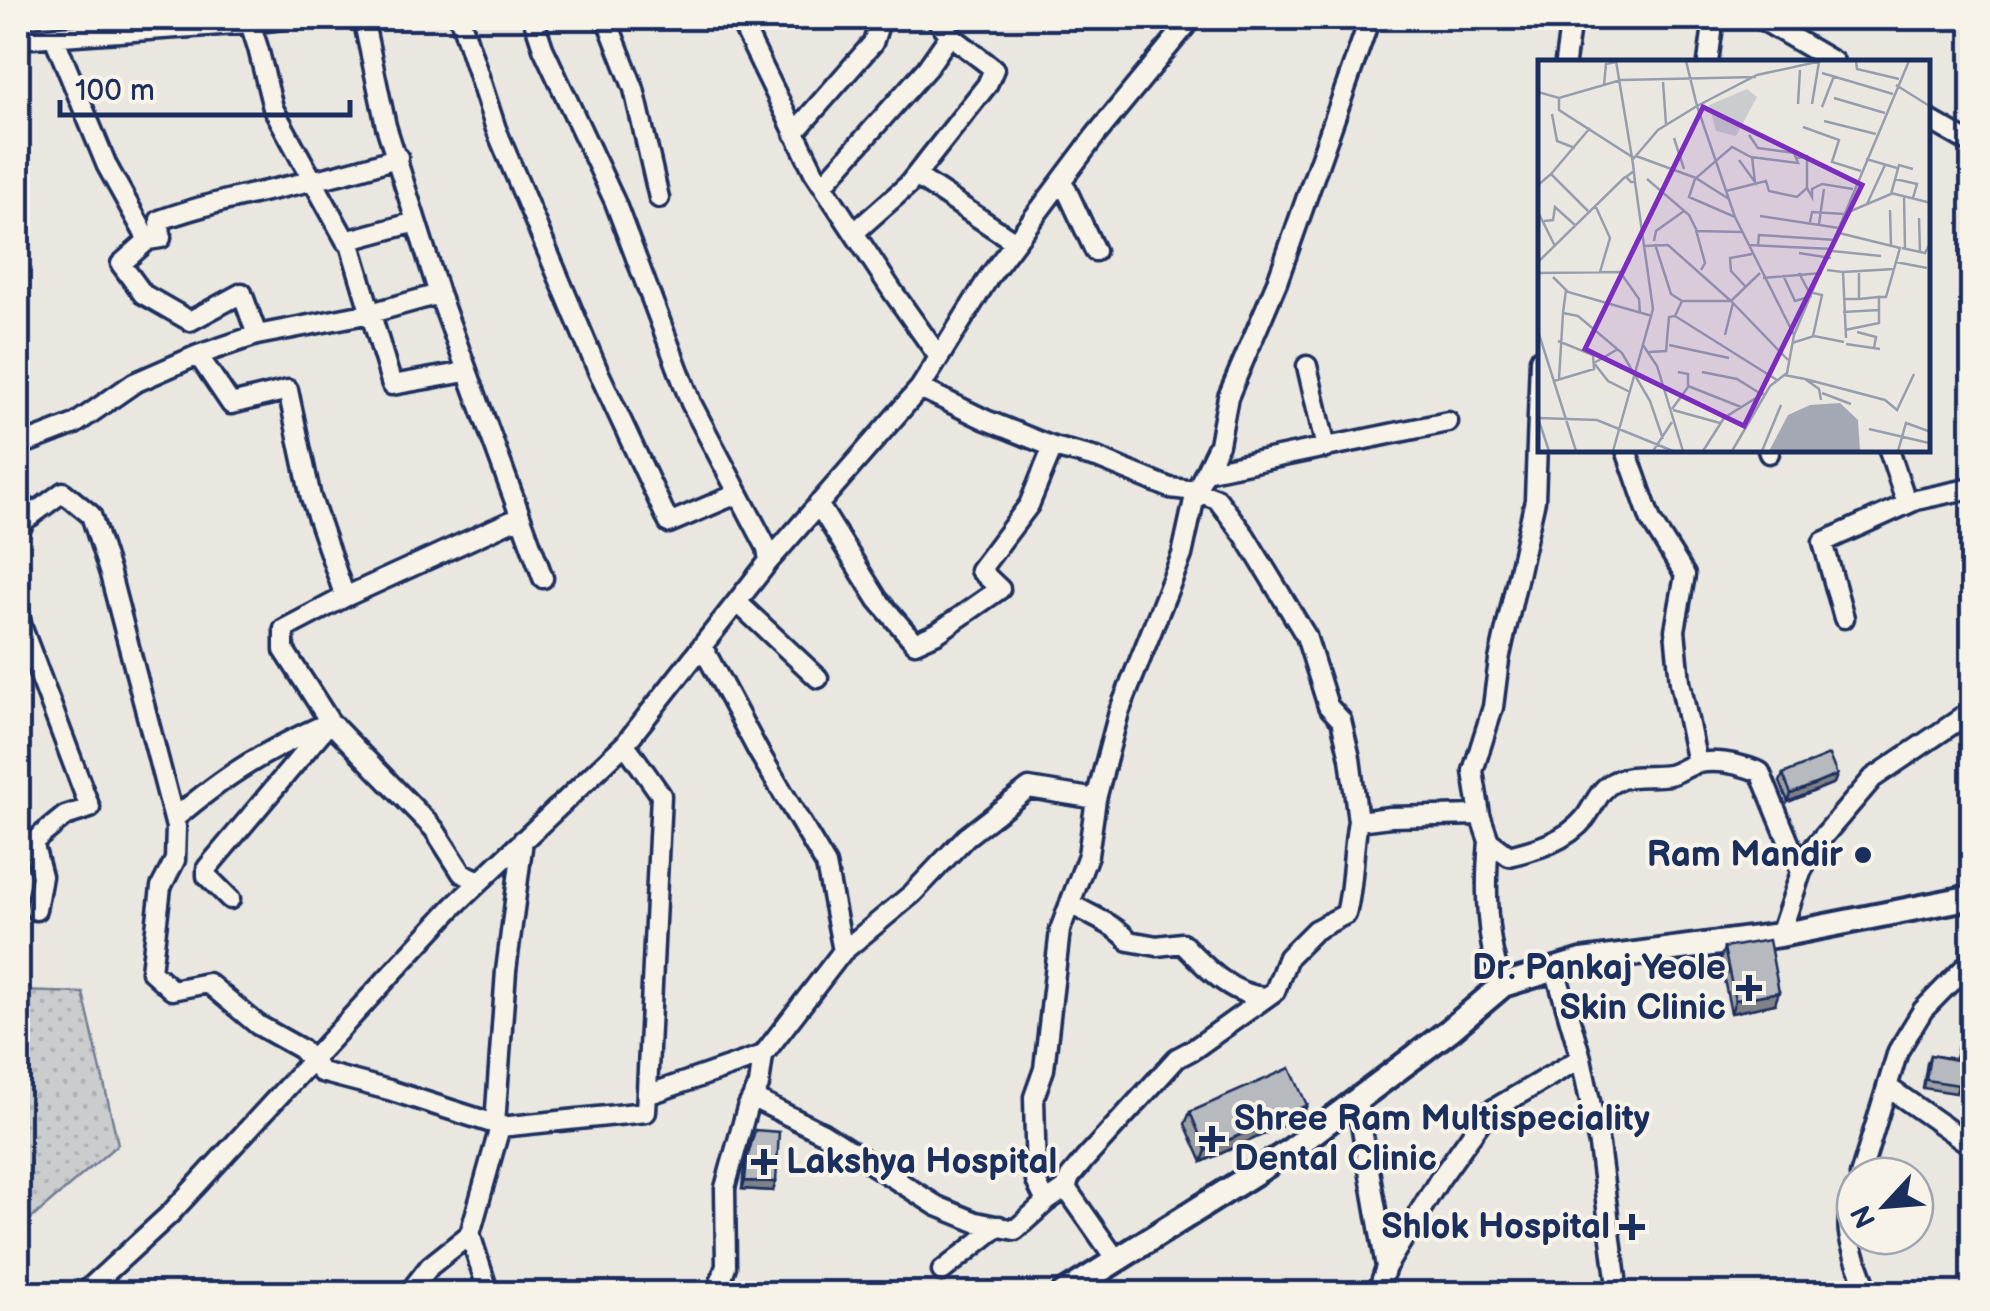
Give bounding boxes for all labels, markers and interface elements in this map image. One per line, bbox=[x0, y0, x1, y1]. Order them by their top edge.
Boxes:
scale bar bbox=[60, 55, 350, 117]
inset map bbox=[1538, 60, 1930, 452]
text: 100 m bbox=[75, 73, 155, 109]
place label: Ram Mandir bbox=[1647, 834, 1844, 877]
marker: Ram Mandir bbox=[1852, 844, 1874, 866]
place label: Dr. Pankaj Yeole Skin Clinic bbox=[1472, 947, 1726, 1030]
marker: Dr. Pankaj Yeole Skin Clinic bbox=[1736, 975, 1762, 1001]
place label: Shree Ram Multispeciality Dental Clinic bbox=[1234, 1098, 1650, 1181]
marker: Shree Ram Multispeciality Dental Clinic bbox=[1199, 1126, 1225, 1152]
place label: Lakshya Hospital bbox=[786, 1141, 1057, 1184]
marker: Lakshya Hospital bbox=[751, 1149, 777, 1175]
north arrow bbox=[1835, 1156, 1935, 1256]
text: N bbox=[1844, 1200, 1883, 1233]
place label: Shlok Hospital bbox=[1381, 1206, 1610, 1249]
marker: Shlok Hospital bbox=[1619, 1214, 1645, 1240]

